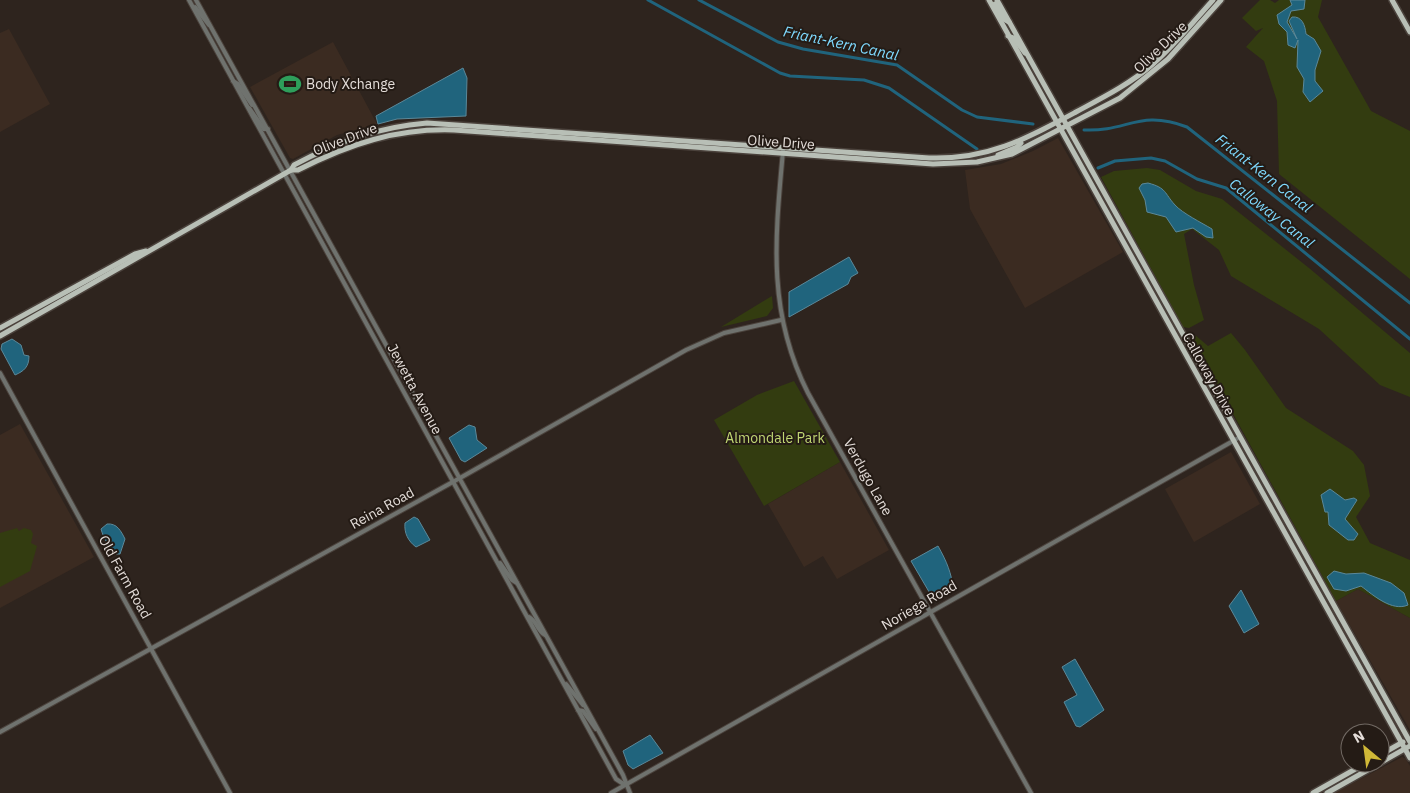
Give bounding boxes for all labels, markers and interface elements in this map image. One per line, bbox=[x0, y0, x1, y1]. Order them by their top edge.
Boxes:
street label: Olive Drive bbox=[1129, 17, 1191, 77]
water label: Friant-Kern Canal bbox=[782, 22, 900, 64]
sports icon: Body Xchange bbox=[277, 71, 303, 97]
place label: Body Xchange bbox=[306, 75, 395, 93]
street label: Olive Drive bbox=[310, 118, 380, 159]
water label: Friant-Kern Canal bbox=[1212, 129, 1316, 217]
street label: Olive Drive bbox=[747, 131, 816, 153]
water label: Calloway Canal bbox=[1226, 174, 1318, 252]
street label: Calloway Drive bbox=[1179, 329, 1239, 419]
street label: Jewetta Avenue bbox=[383, 340, 447, 438]
park label: Almondale Park bbox=[725, 429, 825, 447]
street label: Verdugo Lane bbox=[839, 435, 897, 519]
street label: Reina Road bbox=[347, 483, 417, 533]
street label: Old Farm Road bbox=[95, 532, 155, 622]
street label: Noriega Road bbox=[878, 576, 960, 634]
north arrow bbox=[1340, 723, 1390, 773]
text: N bbox=[1350, 726, 1367, 747]

